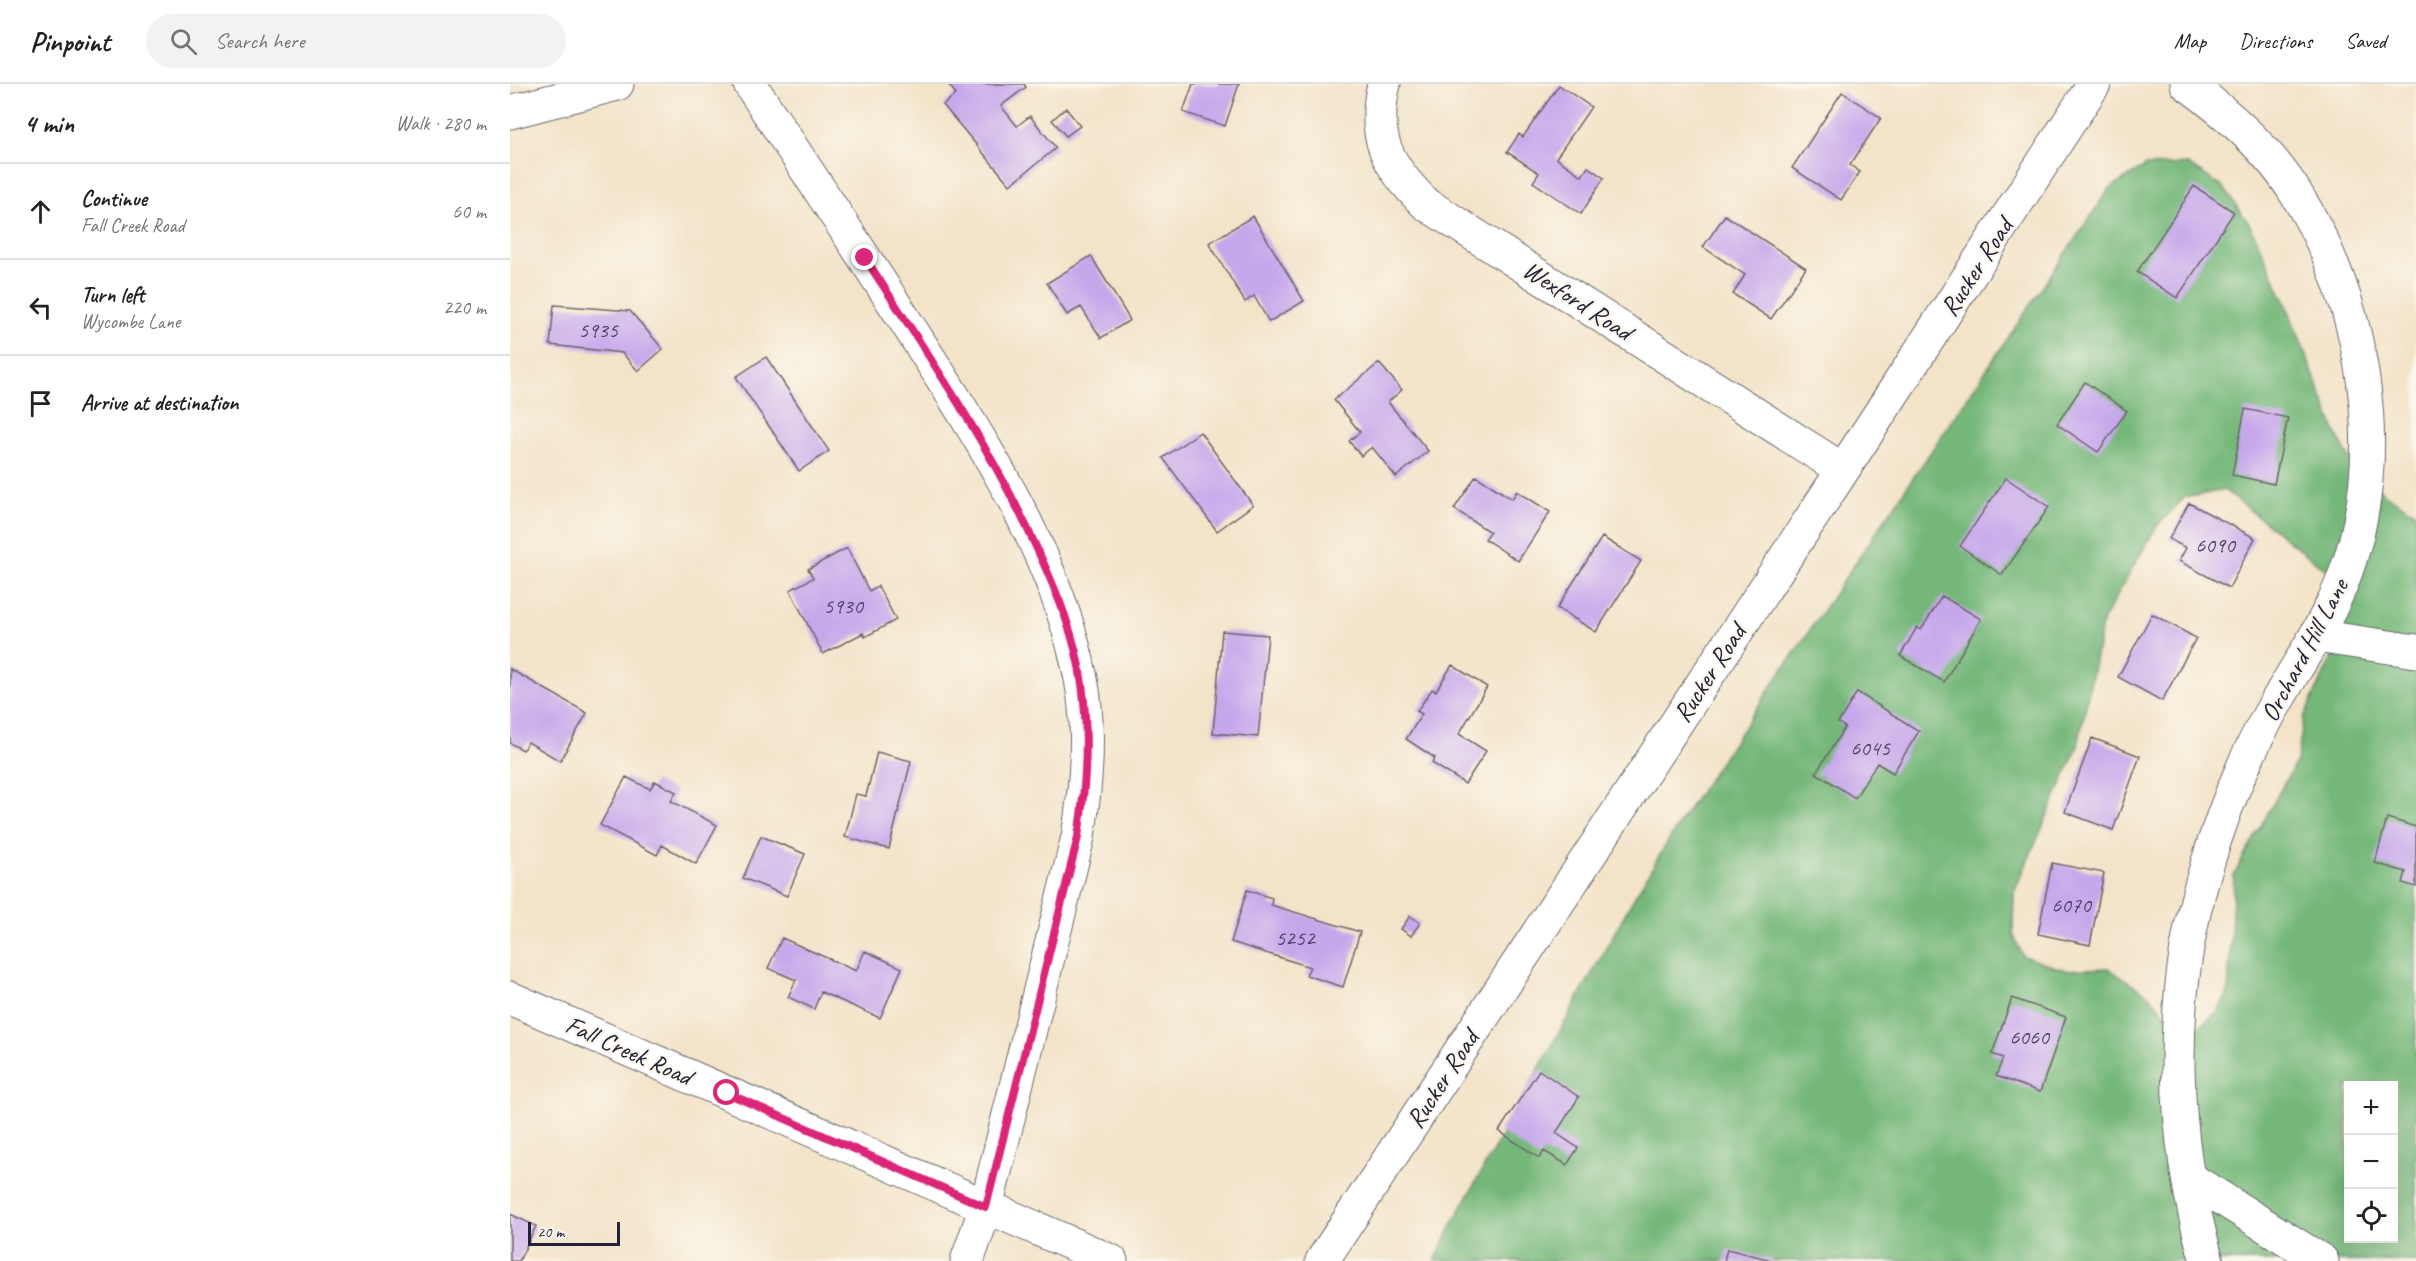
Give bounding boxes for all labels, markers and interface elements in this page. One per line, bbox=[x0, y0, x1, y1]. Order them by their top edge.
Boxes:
search box bbox=[146, 14, 566, 68]
text: Pinpoint bbox=[30, 24, 110, 59]
icon: search bbox=[167, 25, 200, 58]
text: Search here bbox=[215, 27, 305, 55]
text: Map bbox=[2174, 28, 2206, 54]
text: Directions bbox=[2239, 28, 2312, 54]
text: Saved bbox=[2345, 28, 2386, 54]
text: 4 min bbox=[24, 107, 74, 140]
text: Walk · 280 m bbox=[396, 111, 486, 136]
text: Continue bbox=[81, 185, 147, 213]
icon: ahead bbox=[24, 195, 57, 228]
text: 60 m bbox=[452, 199, 486, 224]
street label: Rucker Road bbox=[1933, 209, 2022, 322]
text: Fall Creek Road bbox=[81, 213, 185, 238]
route end bbox=[851, 244, 877, 270]
street label: Wexford Road bbox=[1517, 253, 1642, 350]
text: Turn left bbox=[81, 281, 145, 309]
icon: left bbox=[24, 291, 57, 324]
text: 220 m bbox=[443, 295, 486, 320]
text: Wycombe Lane bbox=[81, 309, 180, 334]
house number: 5935 bbox=[578, 316, 619, 344]
icon: arrive bbox=[24, 387, 57, 420]
text: Arrive at destination bbox=[81, 389, 238, 417]
house number: 6090 bbox=[2195, 531, 2237, 559]
street label: Orchard Hill Lane bbox=[2253, 571, 2357, 727]
house number: 5930 bbox=[823, 592, 865, 620]
street label: Rucker Road bbox=[1666, 615, 1755, 728]
house number: 6045 bbox=[1850, 734, 1891, 762]
house number: 6070 bbox=[2051, 891, 2093, 919]
house number: 5252 bbox=[1275, 924, 1317, 952]
street label: Fall Creek Road bbox=[561, 1008, 700, 1094]
street label: Rucker Road bbox=[1399, 1021, 1488, 1134]
house number: 6060 bbox=[2009, 1023, 2051, 1051]
route start bbox=[713, 1079, 739, 1105]
map controls bbox=[2344, 1081, 2398, 1243]
button: + bbox=[2344, 1081, 2398, 1135]
button: − bbox=[2344, 1135, 2398, 1189]
button: locate bbox=[2344, 1189, 2398, 1243]
scale bar bbox=[528, 1219, 620, 1246]
text: 20 m bbox=[537, 1222, 564, 1242]

